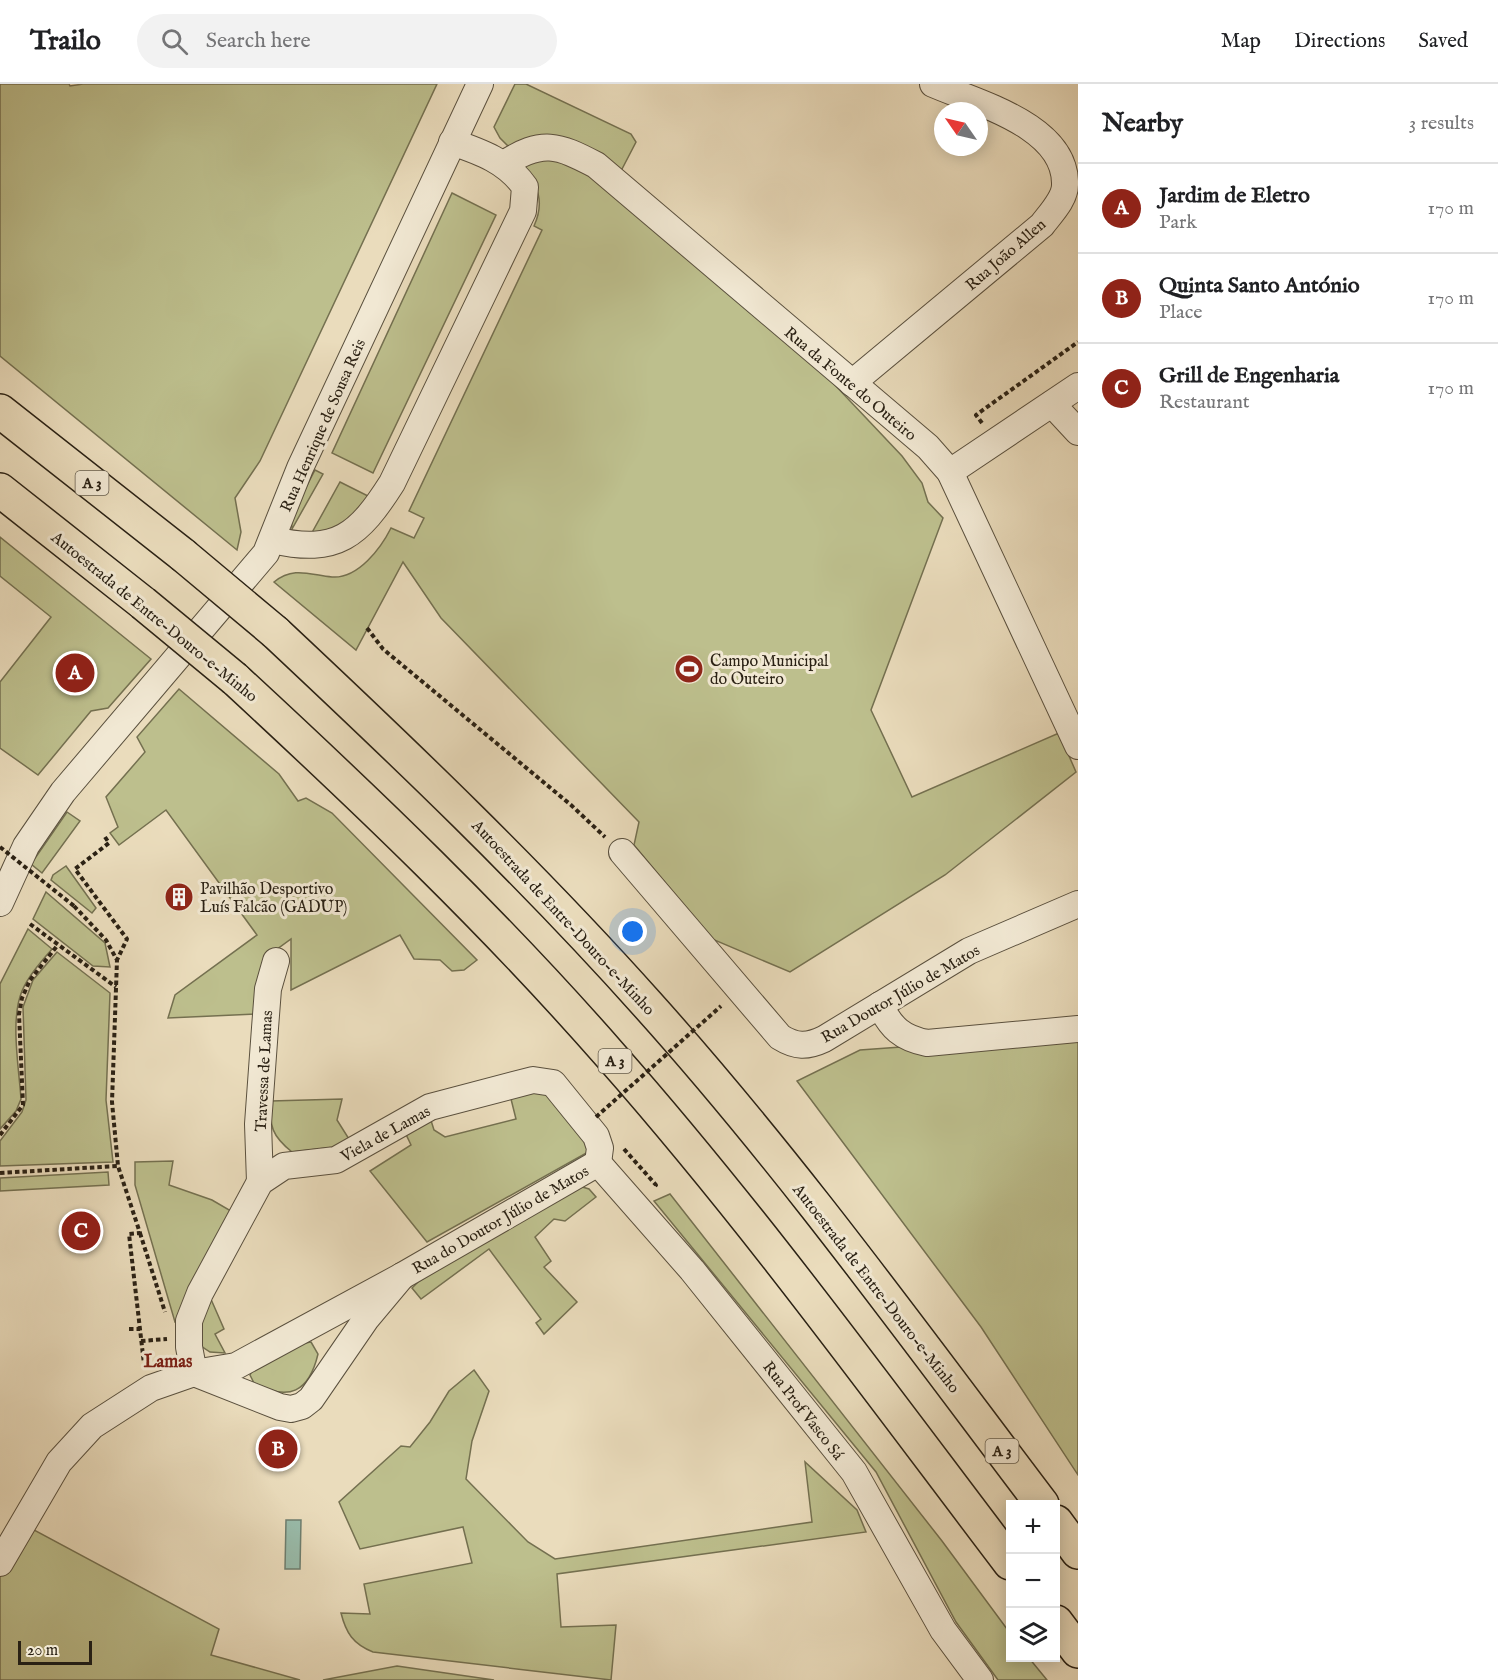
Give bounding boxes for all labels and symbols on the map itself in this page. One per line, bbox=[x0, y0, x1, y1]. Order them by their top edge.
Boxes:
north arrow bbox=[934, 102, 988, 156]
street label: Rua João Allen bbox=[962, 215, 1051, 296]
street label: Rua da Fonte do Outeiro bbox=[779, 323, 920, 446]
street label: Rua Henrique de Sousa Reis bbox=[277, 336, 371, 515]
road number: A 3 bbox=[76, 471, 109, 495]
street label: Autoestrada de Entre-Douro-e-Minho bbox=[48, 527, 262, 705]
pin: A bbox=[56, 650, 94, 696]
place label: Campo Municipal do Outeiro bbox=[710, 652, 829, 690]
sports icon: Campo Municipal do Outeiro bbox=[673, 653, 705, 685]
street label: Autoestrada de Entre-Douro-e-Minho bbox=[466, 816, 659, 1020]
place label: Pavilhão Desportivo Luís Falcão (GADUP) bbox=[200, 880, 347, 918]
building icon: Pavilhão Desportivo Luís Falcão (GADUP) bbox=[163, 881, 195, 913]
your location bbox=[618, 917, 647, 946]
street label: Rua Doutor Júlio de Matos bbox=[818, 941, 984, 1048]
street label: Travessa de Lamas bbox=[252, 1009, 278, 1132]
road number: A 3 bbox=[598, 1049, 632, 1073]
street label: Viela de Lamas bbox=[337, 1102, 435, 1168]
street label: Rua do Doutor Júlio de Matos bbox=[409, 1162, 593, 1280]
street label: Autoestrada de Entre-Douro-e-Minho bbox=[787, 1180, 963, 1398]
pin: C bbox=[62, 1208, 100, 1254]
district label: Lamas bbox=[144, 1351, 193, 1374]
street label: Rua Prof Vasco Sá bbox=[758, 1358, 847, 1465]
pin: B bbox=[258, 1426, 298, 1472]
road number: A 3 bbox=[986, 1439, 1018, 1463]
scale bar bbox=[18, 1638, 92, 1666]

